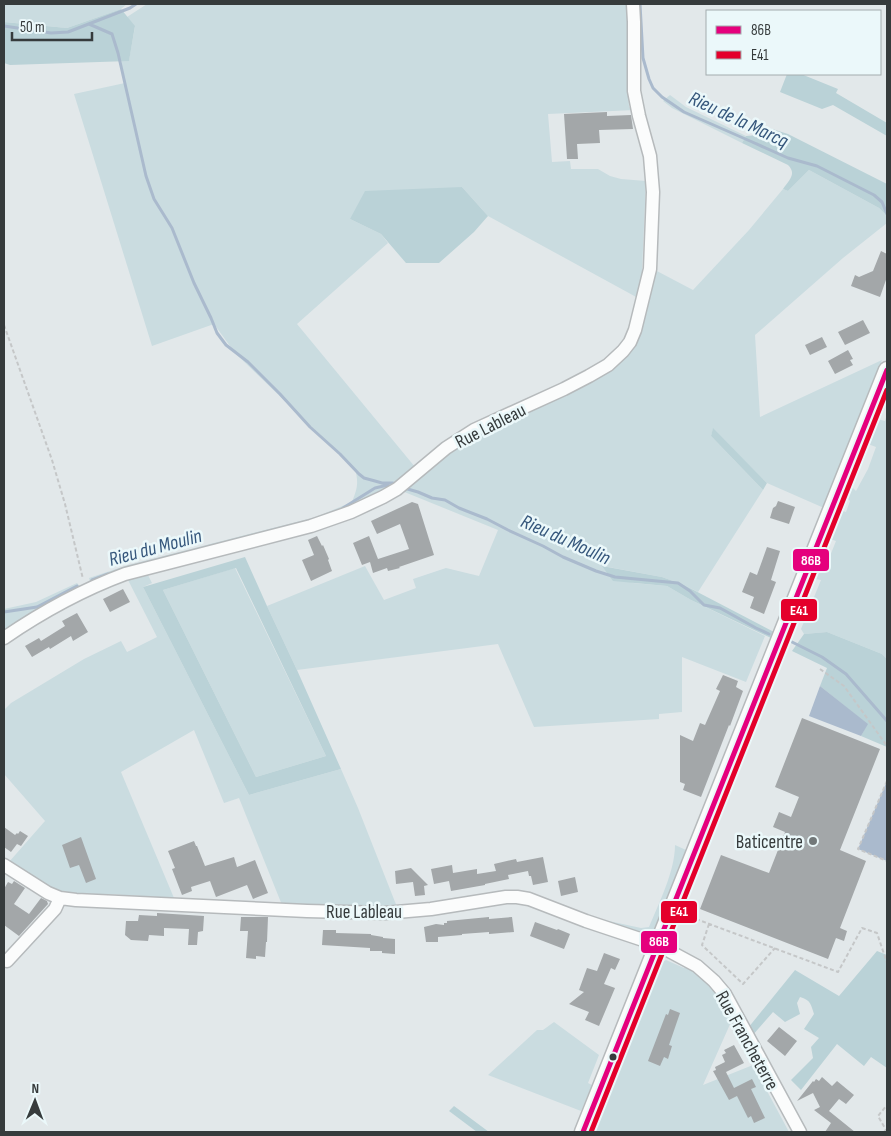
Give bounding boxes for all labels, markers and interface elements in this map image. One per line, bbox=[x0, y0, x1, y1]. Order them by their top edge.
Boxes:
scale bar bbox=[12, 10, 92, 42]
legend bbox=[706, 10, 881, 75]
text: 50 m bbox=[20, 18, 45, 37]
text: 86B bbox=[751, 21, 771, 40]
text: E41 bbox=[751, 46, 769, 65]
water label: Rieu de la Marcq bbox=[685, 86, 792, 153]
street label: Rue Lableau bbox=[452, 399, 530, 454]
water label: Rieu du Moulin bbox=[517, 510, 614, 570]
water label: Rieu du Moulin bbox=[106, 524, 204, 572]
line badge: 86B bbox=[792, 548, 830, 572]
text: 86B bbox=[801, 552, 821, 569]
line badge: E41 bbox=[780, 598, 818, 622]
text: E41 bbox=[790, 602, 809, 619]
place label: Baticentre bbox=[736, 831, 803, 854]
marker: Baticentre bbox=[807, 835, 819, 847]
line badge: E41 bbox=[660, 900, 698, 924]
street label: Rue Lableau bbox=[326, 901, 402, 924]
text: E41 bbox=[670, 903, 689, 920]
line badge: 86B bbox=[640, 930, 678, 954]
text: 86B bbox=[649, 933, 669, 950]
street label: Rue Francheterre bbox=[710, 987, 783, 1094]
unlabelled marker bbox=[608, 1052, 618, 1062]
north arrow bbox=[10, 1076, 60, 1126]
text: N bbox=[31, 1080, 39, 1097]

